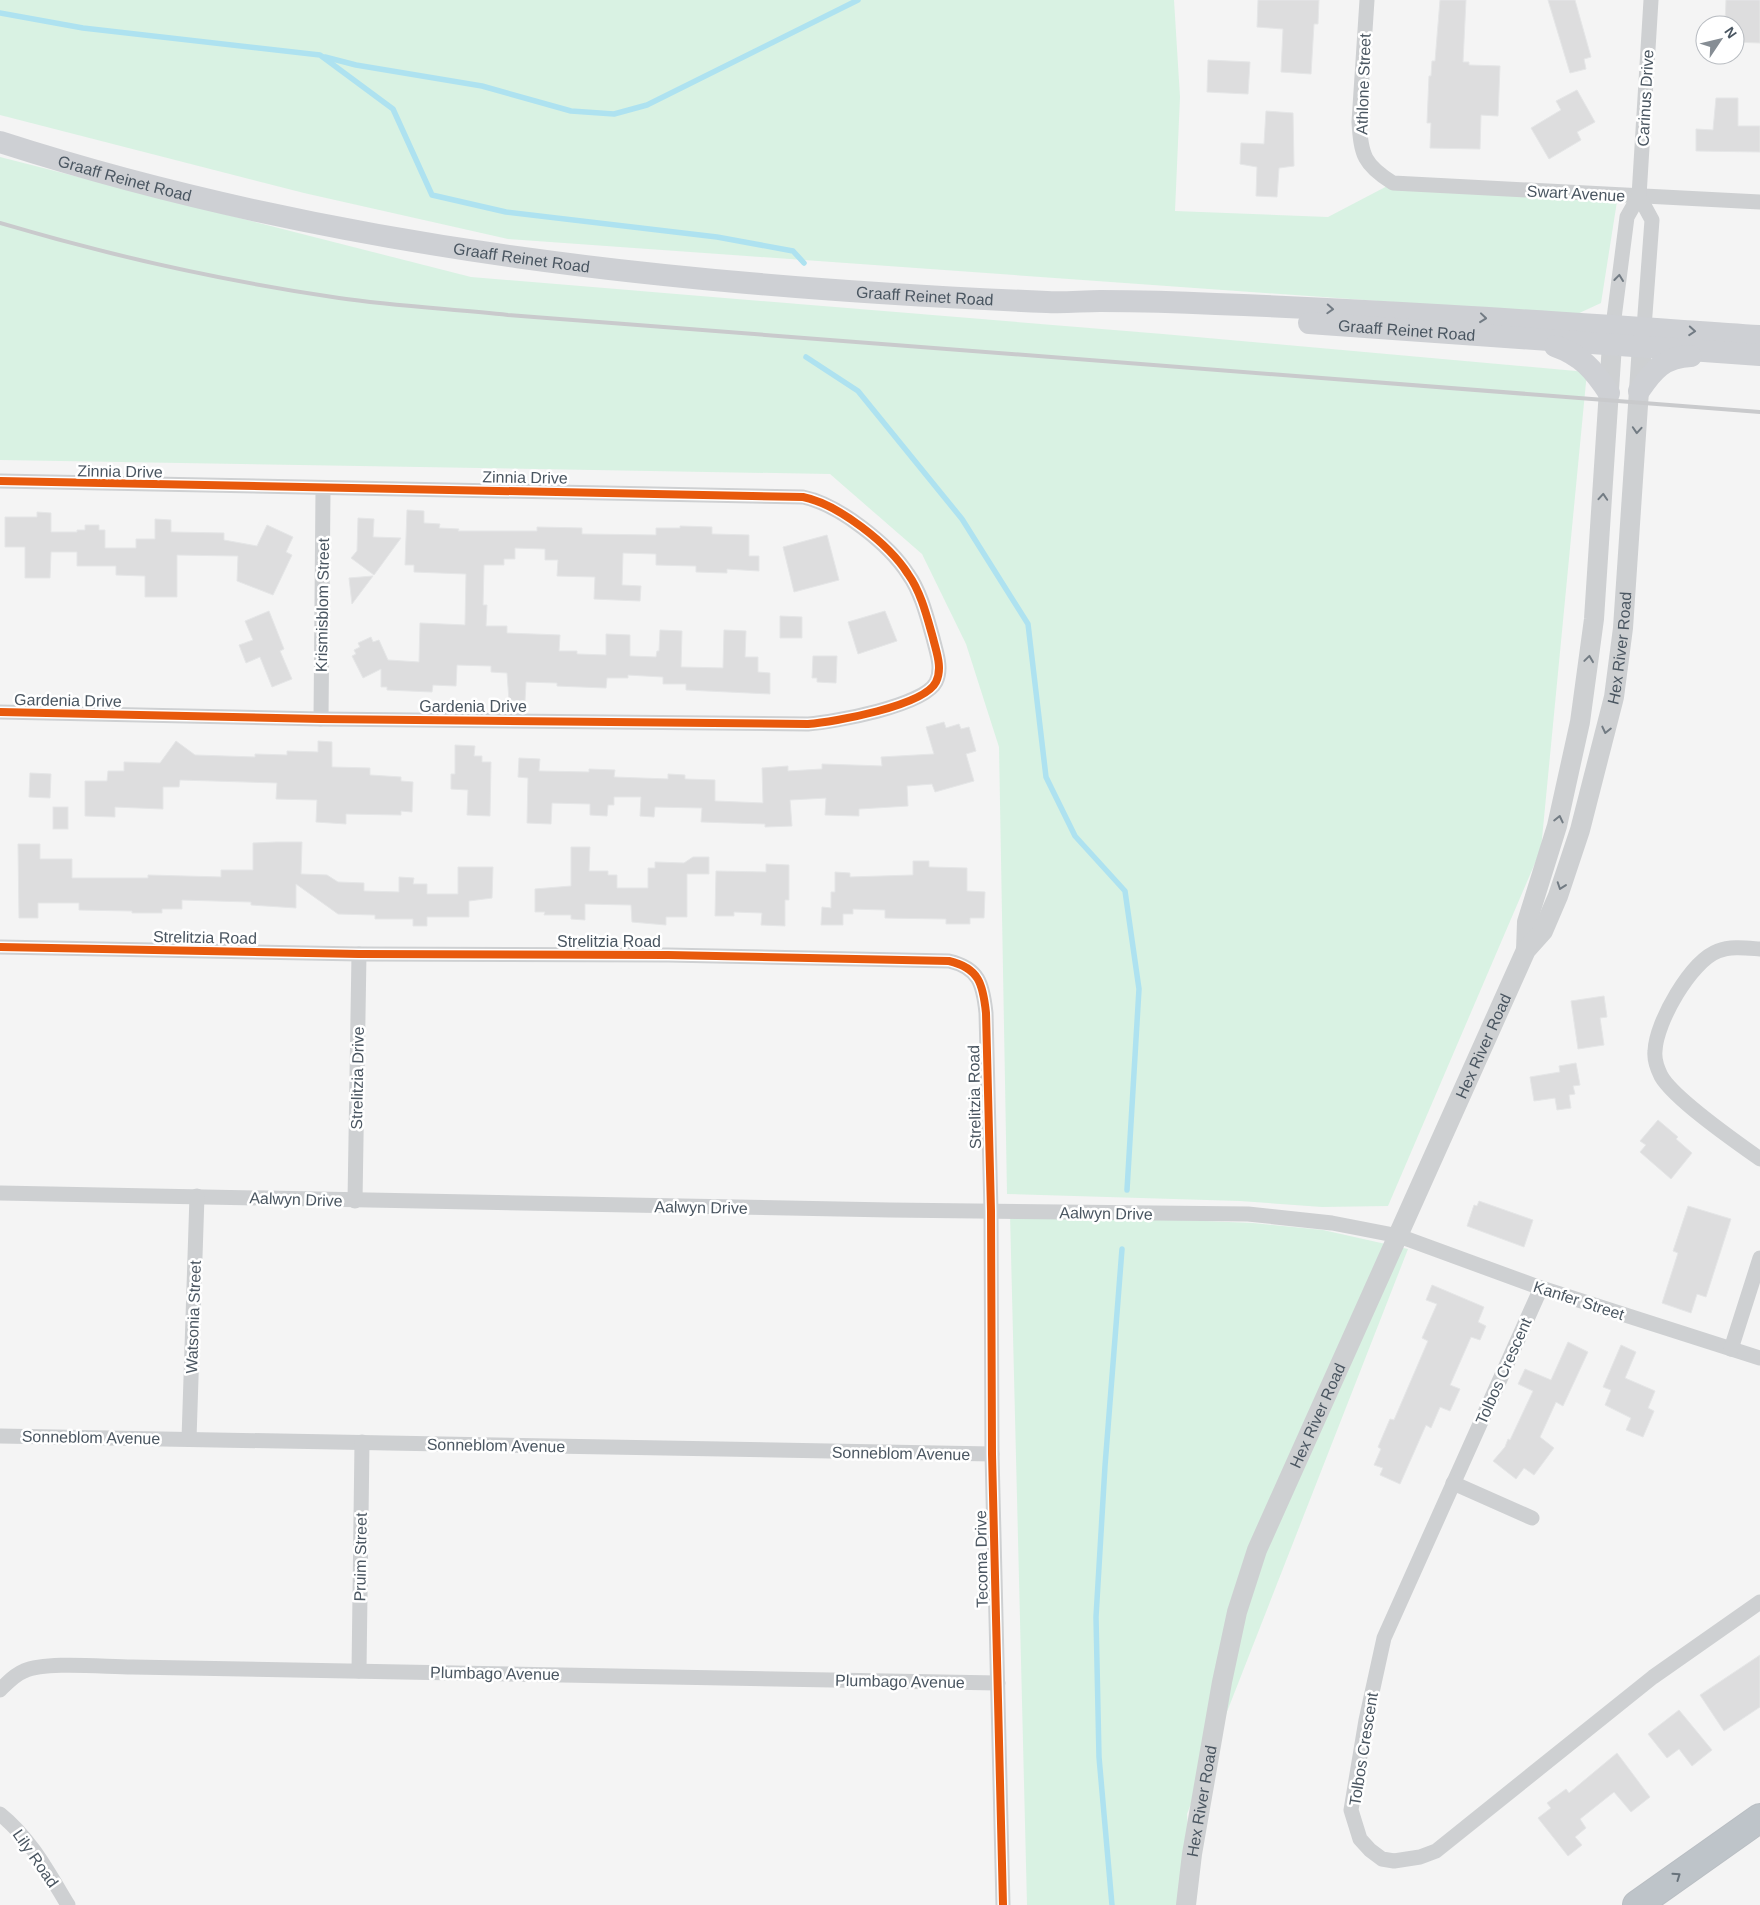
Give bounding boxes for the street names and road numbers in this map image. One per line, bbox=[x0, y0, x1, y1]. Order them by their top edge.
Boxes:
street label: Athlone Street bbox=[1353, 33, 1374, 135]
street label: Carinus Drive bbox=[1634, 49, 1657, 147]
street label: Graaff Reinet Road bbox=[56, 152, 193, 205]
street label: Swart Avenue bbox=[1526, 182, 1626, 205]
street label: Graaff Reinet Road bbox=[452, 240, 591, 276]
street label: Graaff Reinet Road bbox=[855, 284, 994, 309]
street label: Graaff Reinet Road bbox=[1337, 317, 1476, 344]
street label: Zinnia Drive bbox=[77, 462, 163, 481]
street label: Zinnia Drive bbox=[482, 468, 568, 487]
street label: Krismisblom Street bbox=[313, 537, 332, 672]
street label: Hex River Road bbox=[1604, 591, 1634, 706]
street label: Gardenia Drive bbox=[14, 691, 122, 710]
street label: Gardenia Drive bbox=[419, 698, 527, 715]
street label: Strelitzia Road bbox=[153, 928, 257, 947]
street label: Strelitzia Road bbox=[557, 933, 661, 950]
street label: Hex River Road bbox=[1453, 991, 1514, 1101]
street label: Strelitzia Drive bbox=[348, 1026, 367, 1130]
street label: Strelitzia Road bbox=[965, 1045, 984, 1149]
street label: Aalwyn Drive bbox=[249, 1189, 343, 1210]
street label: Aalwyn Drive bbox=[654, 1198, 748, 1217]
street label: Aalwyn Drive bbox=[1059, 1204, 1153, 1223]
street label: Watsonia Street bbox=[183, 1260, 204, 1374]
street label: Kanfer Street bbox=[1531, 1278, 1627, 1323]
street label: Tolbos Crescent bbox=[1472, 1315, 1535, 1427]
street label: Hex River Road bbox=[1287, 1361, 1349, 1471]
street label: Sonneblom Avenue bbox=[22, 1428, 160, 1447]
street label: Sonneblom Avenue bbox=[427, 1436, 565, 1455]
street label: Sonneblom Avenue bbox=[832, 1444, 970, 1463]
street label: Tecoma Drive bbox=[972, 1510, 991, 1608]
street label: Pruim Street bbox=[351, 1512, 370, 1602]
street label: Plumbago Avenue bbox=[430, 1664, 560, 1683]
street label: Plumbago Avenue bbox=[835, 1672, 965, 1691]
street label: Tolbos Crescent bbox=[1346, 1691, 1381, 1807]
street label: Hex River Road bbox=[1184, 1744, 1220, 1858]
street label: Lily Road bbox=[9, 1826, 62, 1890]

